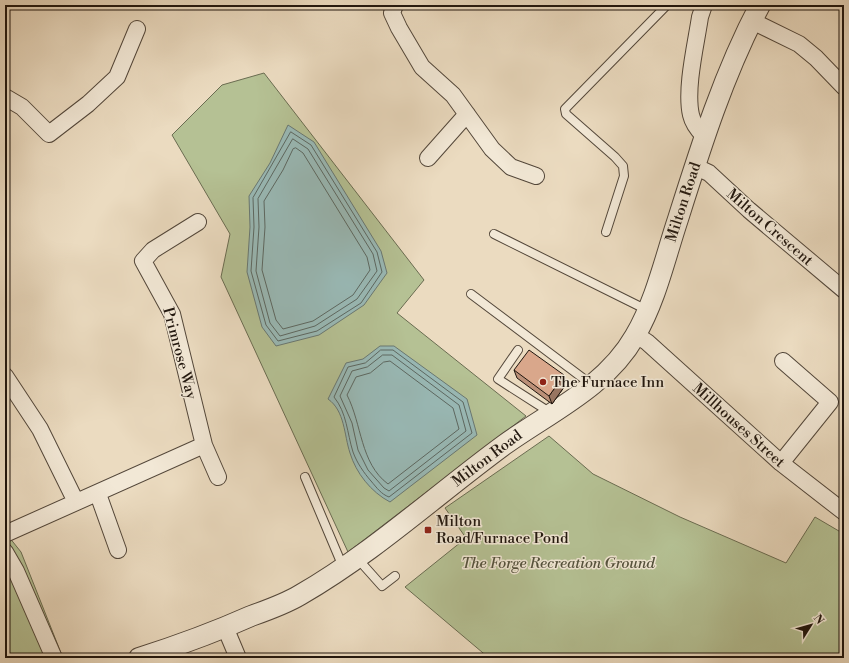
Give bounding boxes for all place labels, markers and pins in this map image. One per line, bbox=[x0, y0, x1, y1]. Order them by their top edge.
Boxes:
place label: The Furnace Inn bbox=[551, 373, 664, 392]
marker: The Furnace Inn bbox=[538, 377, 548, 387]
place label: Milton Road/Furnace Pond bbox=[436, 512, 569, 548]
marker: Milton Road/Furnace Pond bbox=[423, 525, 433, 535]

